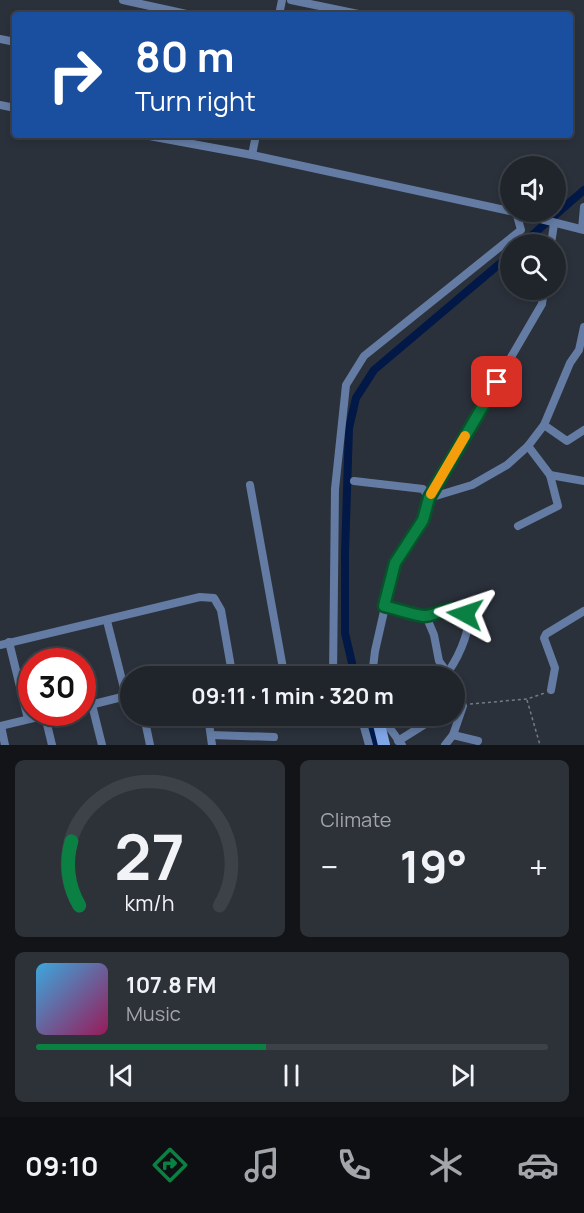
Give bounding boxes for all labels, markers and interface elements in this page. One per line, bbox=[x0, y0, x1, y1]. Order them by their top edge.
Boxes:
text: 80 m bbox=[135, 27, 235, 85]
icon: right bbox=[36, 36, 114, 114]
text: Turn right bbox=[135, 82, 256, 119]
map controls bbox=[500, 156, 566, 300]
button: sound bbox=[500, 156, 566, 222]
button: search bbox=[500, 234, 566, 300]
pin bbox=[471, 356, 522, 407]
icon: arrive bbox=[480, 365, 513, 398]
position arrow bbox=[433, 582, 497, 646]
speed limit sign: 30 bbox=[18, 648, 96, 726]
text: 09:11 · 1 min · 320 m bbox=[191, 681, 394, 711]
text: Climate bbox=[321, 806, 392, 833]
text: 27 bbox=[115, 813, 185, 899]
text: 19° bbox=[400, 835, 468, 897]
text: − bbox=[321, 844, 338, 889]
text: + bbox=[529, 844, 548, 889]
text: km/h bbox=[125, 888, 175, 917]
text: 107.8 FM bbox=[126, 970, 216, 1000]
text: Music bbox=[126, 1000, 181, 1027]
icon: previous bbox=[105, 1059, 138, 1092]
icon: pause bbox=[275, 1059, 308, 1092]
icon: next bbox=[446, 1059, 479, 1092]
icon: directions bbox=[149, 1144, 191, 1186]
icon: music bbox=[241, 1144, 283, 1186]
icon: phone bbox=[333, 1144, 375, 1186]
icon: climate bbox=[425, 1144, 467, 1186]
icon: car bbox=[517, 1144, 559, 1186]
text: 09:10 bbox=[25, 1147, 98, 1184]

